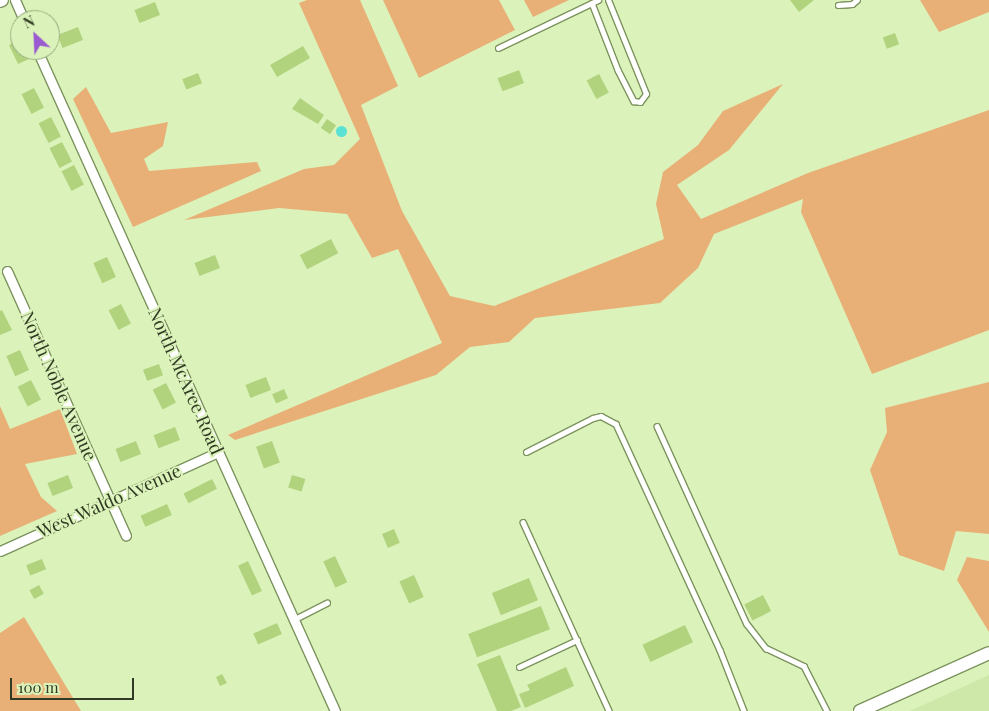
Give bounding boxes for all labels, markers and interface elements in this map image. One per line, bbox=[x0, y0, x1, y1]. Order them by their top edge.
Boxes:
north arrow bbox=[10, 10, 60, 60]
text: N bbox=[20, 11, 37, 33]
street label: North McAree Road bbox=[144, 304, 228, 458]
street label: North Noble Avenue bbox=[16, 308, 102, 464]
street label: West Waldo Avenue bbox=[33, 459, 185, 543]
scale bar bbox=[12, 668, 136, 700]
text: 100 m bbox=[18, 677, 59, 697]

